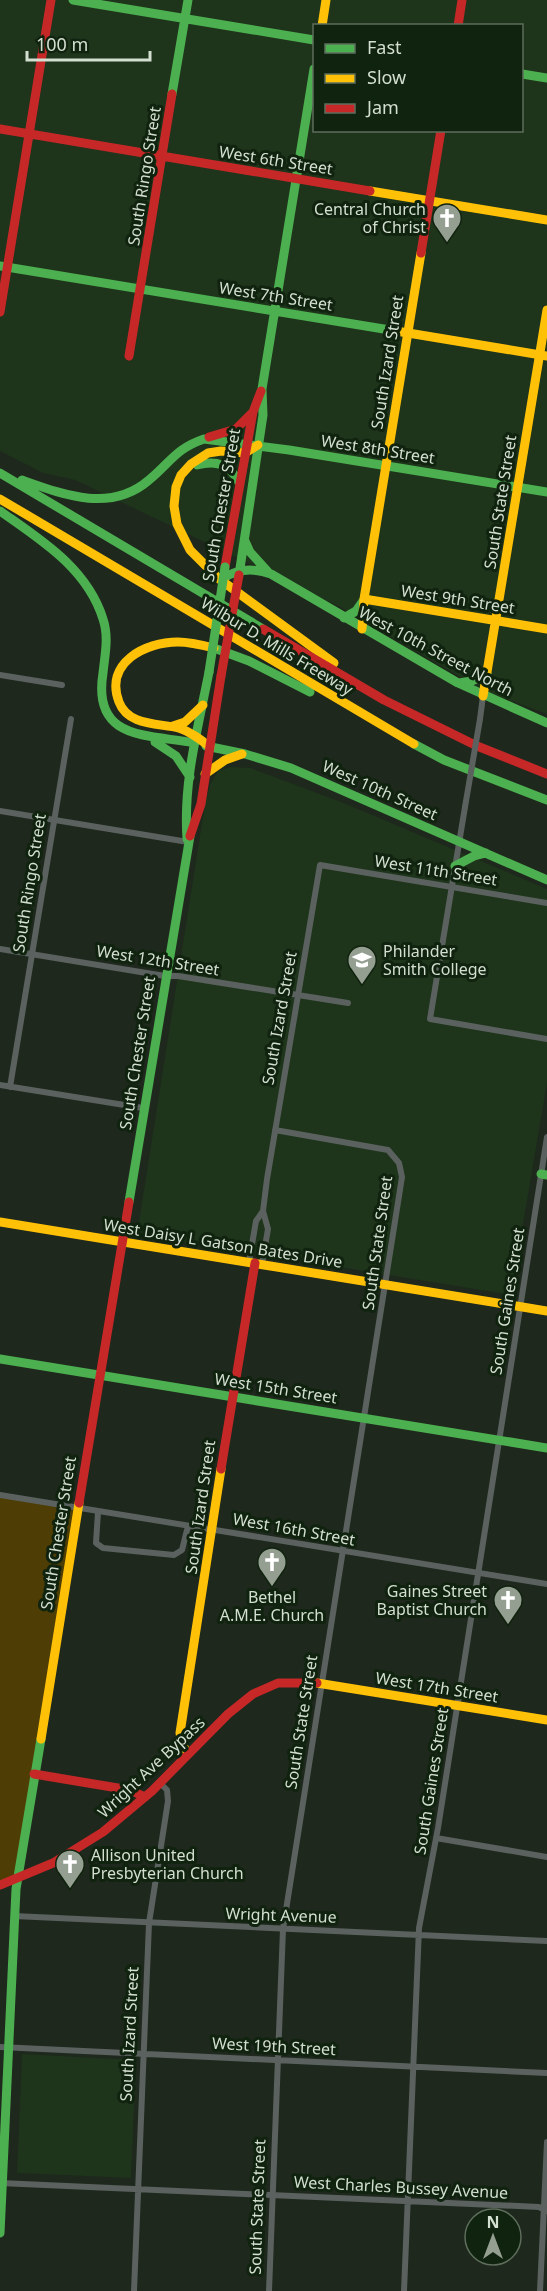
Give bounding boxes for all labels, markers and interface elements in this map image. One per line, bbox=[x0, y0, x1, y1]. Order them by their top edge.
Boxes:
scale bar bbox=[27, 24, 150, 62]
legend bbox=[313, 24, 523, 132]
text: 100 m bbox=[36, 32, 88, 56]
text: Fast bbox=[367, 35, 402, 59]
text: Slow bbox=[367, 65, 406, 89]
text: Jam bbox=[365, 95, 399, 119]
street label: South Ringo Street bbox=[122, 105, 166, 247]
street label: West 6th Street bbox=[218, 140, 335, 180]
place label: Central Church of Christ bbox=[314, 198, 426, 238]
church icon: Central Church of Christ bbox=[431, 202, 463, 244]
street label: West 7th Street bbox=[218, 276, 335, 316]
street label: South Izard Street bbox=[366, 293, 408, 430]
street label: South Chester Street bbox=[197, 426, 245, 583]
street label: West 8th Street bbox=[320, 429, 437, 469]
street label: South State Street bbox=[479, 433, 521, 571]
street label: West 9th Street bbox=[400, 579, 517, 619]
street label: Wilbur D. Mills Freeway bbox=[197, 592, 358, 701]
street label: West 10th Street North bbox=[355, 601, 517, 701]
street label: West 10th Street bbox=[319, 755, 441, 825]
street label: South Ringo Street bbox=[7, 812, 51, 954]
street label: West 11th Street bbox=[373, 849, 499, 891]
street label: West 12th Street bbox=[95, 939, 221, 981]
place label: Philander Smith College bbox=[383, 940, 487, 980]
school or university icon: Philander Smith College bbox=[346, 944, 378, 986]
street label: South Izard Street bbox=[256, 949, 302, 1086]
street label: South Chester Street bbox=[114, 974, 160, 1131]
street label: South State Street bbox=[357, 1174, 397, 1312]
street label: West Daisy L Gatson Bates Drive bbox=[102, 1213, 344, 1273]
street label: South Gaines Street bbox=[485, 1226, 530, 1376]
street label: West 15th Street bbox=[213, 1367, 339, 1409]
street label: South Izard Street bbox=[180, 1438, 220, 1575]
street label: South Chester Street bbox=[35, 1454, 81, 1611]
street label: West 16th Street bbox=[231, 1507, 357, 1551]
church icon: Bethel A.M.E. Church bbox=[256, 1546, 288, 1588]
place label: Gaines Street Baptist Church bbox=[377, 1580, 487, 1620]
church icon: Gaines Street Baptist Church bbox=[492, 1584, 524, 1626]
place label: Bethel A.M.E. Church bbox=[220, 1586, 324, 1626]
street label: South State Street bbox=[280, 1653, 322, 1791]
street label: West 17th Street bbox=[374, 1666, 500, 1708]
street label: South Gaines Street bbox=[409, 1706, 454, 1856]
street label: Wright Ave Bypass bbox=[93, 1711, 209, 1823]
place label: Allison United Presbyterian Church bbox=[91, 1844, 244, 1884]
church icon: Allison United Presbyterian Church bbox=[54, 1848, 86, 1890]
street label: Wright Avenue bbox=[225, 1902, 337, 1928]
street label: South Izard Street bbox=[114, 1966, 144, 2102]
street label: West 19th Street bbox=[212, 2032, 337, 2060]
street label: South State Street bbox=[244, 2139, 270, 2275]
street label: West Charles Bussey Avenue bbox=[293, 2170, 509, 2204]
north arrow bbox=[463, 2207, 523, 2267]
text: N bbox=[486, 2211, 500, 2233]

